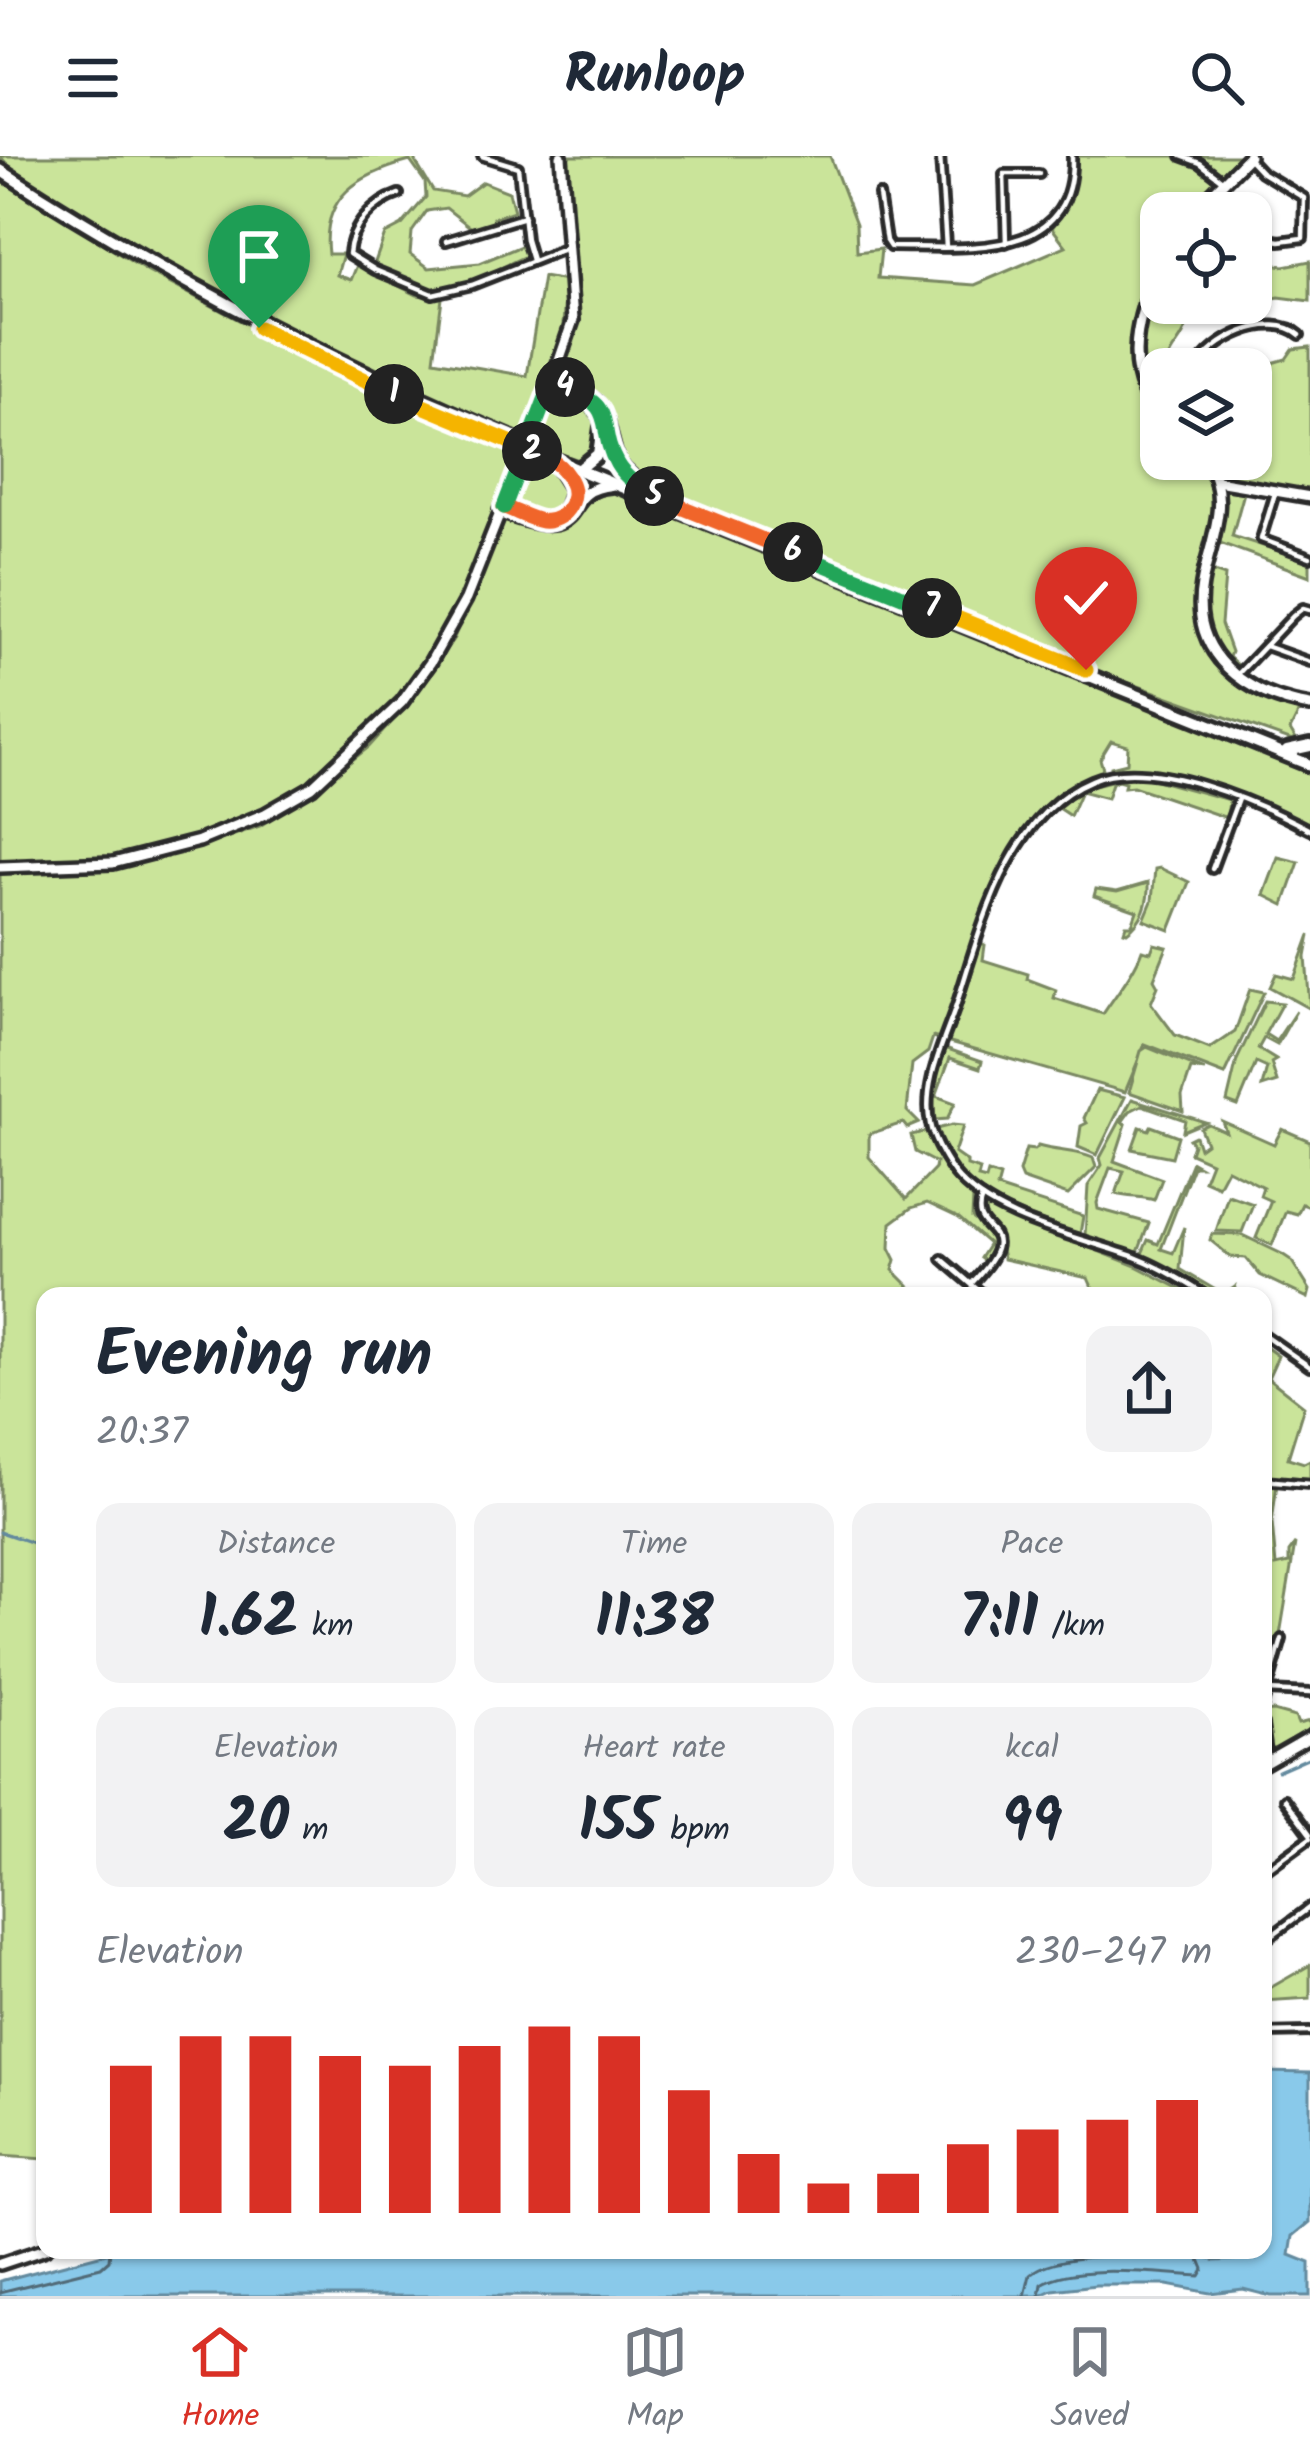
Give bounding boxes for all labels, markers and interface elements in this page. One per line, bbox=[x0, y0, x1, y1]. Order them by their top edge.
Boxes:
text: Runloop bbox=[564, 35, 746, 121]
icon: menu bbox=[60, 45, 126, 111]
icon: search bbox=[1184, 45, 1250, 111]
map controls bbox=[1140, 192, 1272, 480]
button: locate bbox=[1140, 192, 1272, 324]
pin bbox=[208, 205, 310, 328]
icon: arrive bbox=[226, 223, 292, 289]
button: layers bbox=[1140, 348, 1272, 480]
pin: 4 bbox=[535, 357, 595, 417]
text: 4 bbox=[556, 360, 574, 413]
pin: 1 bbox=[364, 364, 424, 424]
text: 1 bbox=[389, 367, 399, 420]
pin: 2 bbox=[502, 421, 562, 481]
text: 2 bbox=[522, 424, 542, 477]
pin: 5 bbox=[624, 466, 684, 526]
text: 5 bbox=[646, 469, 662, 522]
pin: 6 bbox=[763, 522, 823, 582]
text: 6 bbox=[784, 525, 802, 578]
pin bbox=[1035, 547, 1137, 670]
icon: check bbox=[1053, 565, 1119, 631]
pin: 7 bbox=[902, 578, 962, 638]
text: 7 bbox=[924, 581, 940, 634]
text: Evening run bbox=[96, 1305, 432, 1410]
button: share bbox=[1086, 1326, 1212, 1452]
text: 20:37 bbox=[96, 1403, 188, 1465]
text: Distance bbox=[217, 1519, 335, 1572]
text: Time bbox=[621, 1519, 687, 1572]
text: Pace bbox=[1001, 1519, 1063, 1572]
text: 1.62 bbox=[199, 1572, 298, 1668]
text: 11:38 bbox=[594, 1572, 714, 1668]
text: 7:11 bbox=[959, 1572, 1038, 1668]
text: km bbox=[298, 1601, 353, 1654]
text: /km bbox=[1038, 1601, 1105, 1654]
text: Elevation bbox=[214, 1723, 338, 1776]
text: Heart rate bbox=[582, 1723, 726, 1776]
text: kcal bbox=[1005, 1723, 1059, 1776]
text: 20 bbox=[223, 1776, 289, 1872]
text: 155 bbox=[578, 1776, 657, 1872]
text: 99 bbox=[1002, 1776, 1062, 1872]
text: m bbox=[289, 1805, 329, 1858]
text: bpm bbox=[657, 1805, 730, 1858]
text: Elevation bbox=[96, 1923, 244, 1985]
text: 230–247 m bbox=[1015, 1923, 1212, 1985]
tab: Home bbox=[181, 2319, 259, 2444]
tab: Map bbox=[622, 2319, 688, 2444]
tab: Saved bbox=[1050, 2319, 1129, 2444]

